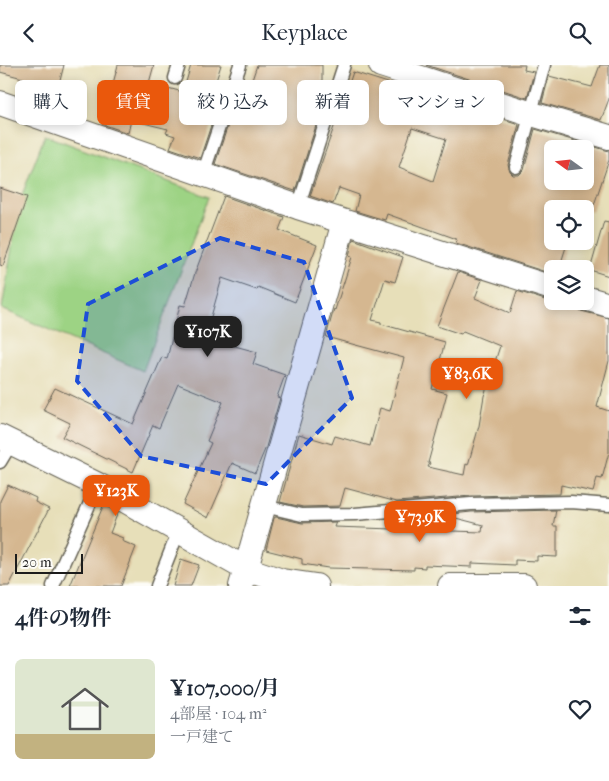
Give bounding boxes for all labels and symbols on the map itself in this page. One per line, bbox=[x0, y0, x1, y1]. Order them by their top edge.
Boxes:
north arrow bbox=[544, 140, 594, 190]
pin: ¥107K bbox=[173, 315, 243, 358]
pin: ¥83.6K bbox=[426, 357, 508, 400]
pin: ¥123K bbox=[81, 475, 151, 517]
pin: ¥73.9K bbox=[379, 501, 461, 543]
scale bar bbox=[15, 551, 82, 574]

